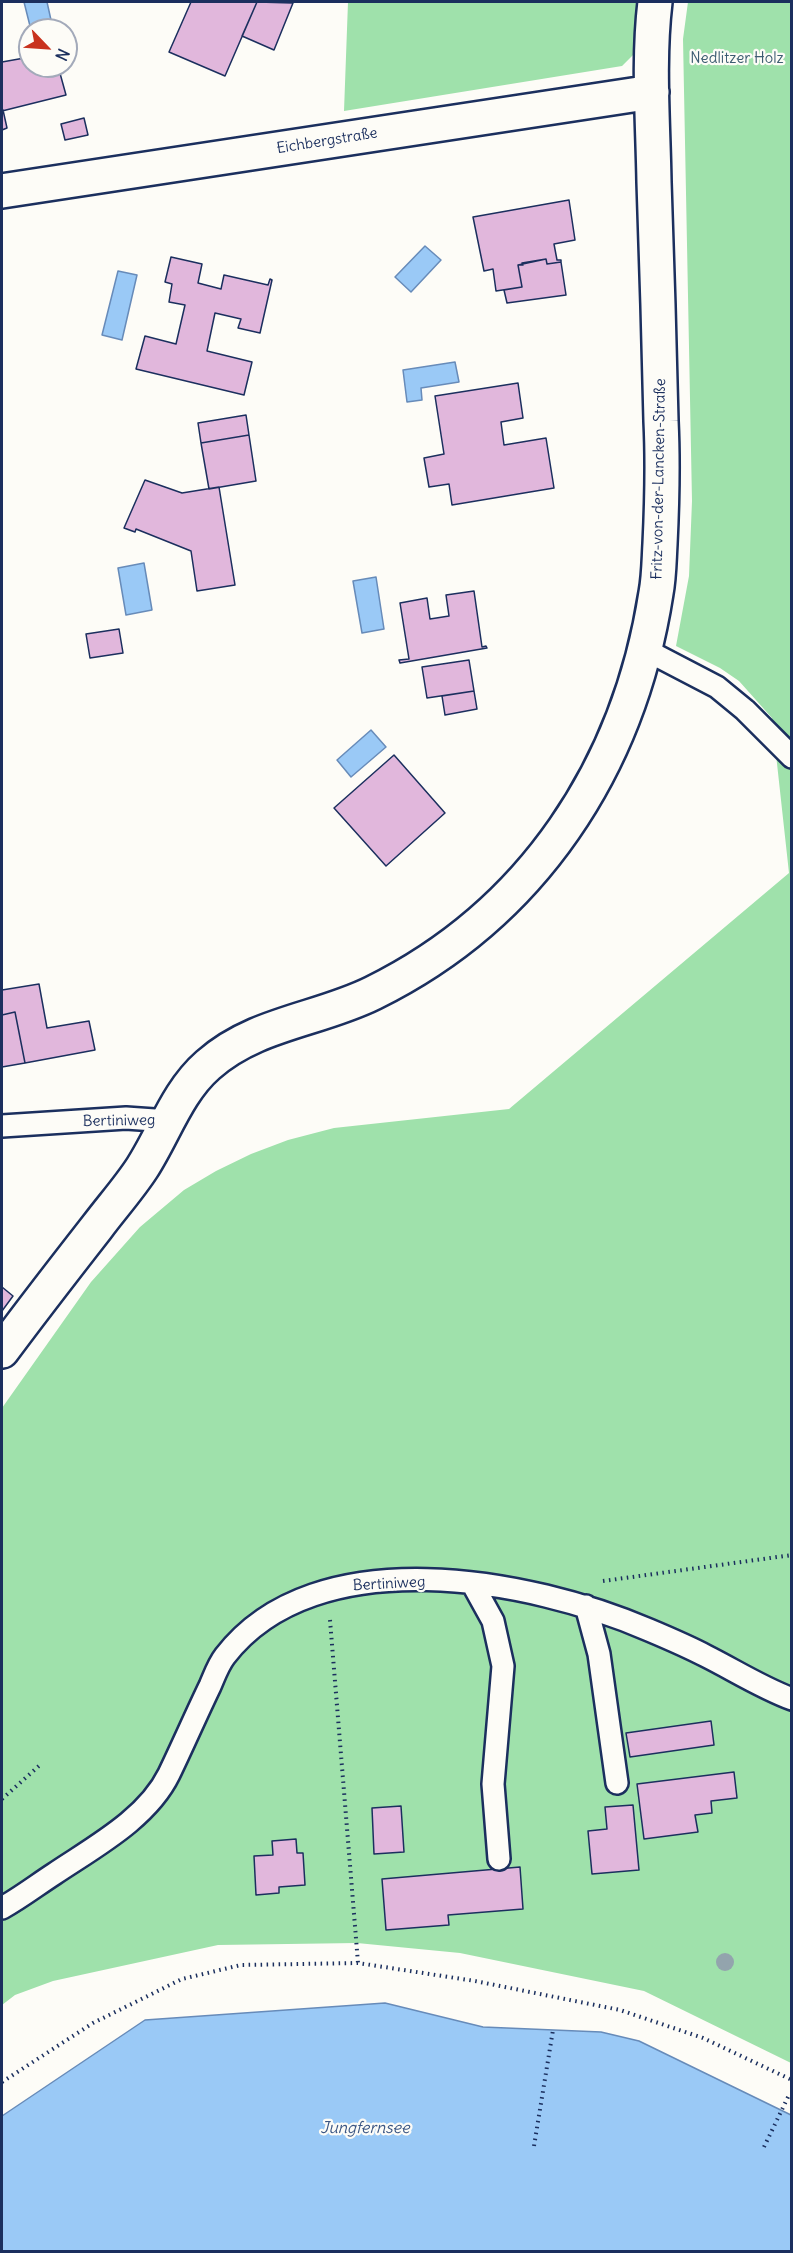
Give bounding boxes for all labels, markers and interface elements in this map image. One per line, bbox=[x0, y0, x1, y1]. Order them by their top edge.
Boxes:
north arrow bbox=[18, 18, 78, 78]
text: N bbox=[51, 46, 74, 64]
park label: Nedlitzer Holz bbox=[690, 50, 784, 68]
street label: Eichbergstraße bbox=[275, 124, 379, 158]
street label: Fritz-von-der-Lancken-Straße bbox=[648, 378, 670, 580]
street label: Bertiniweg bbox=[82, 1111, 156, 1131]
street label: Bertiniweg bbox=[352, 1573, 426, 1595]
water label: Jungfernsee bbox=[320, 2118, 410, 2138]

